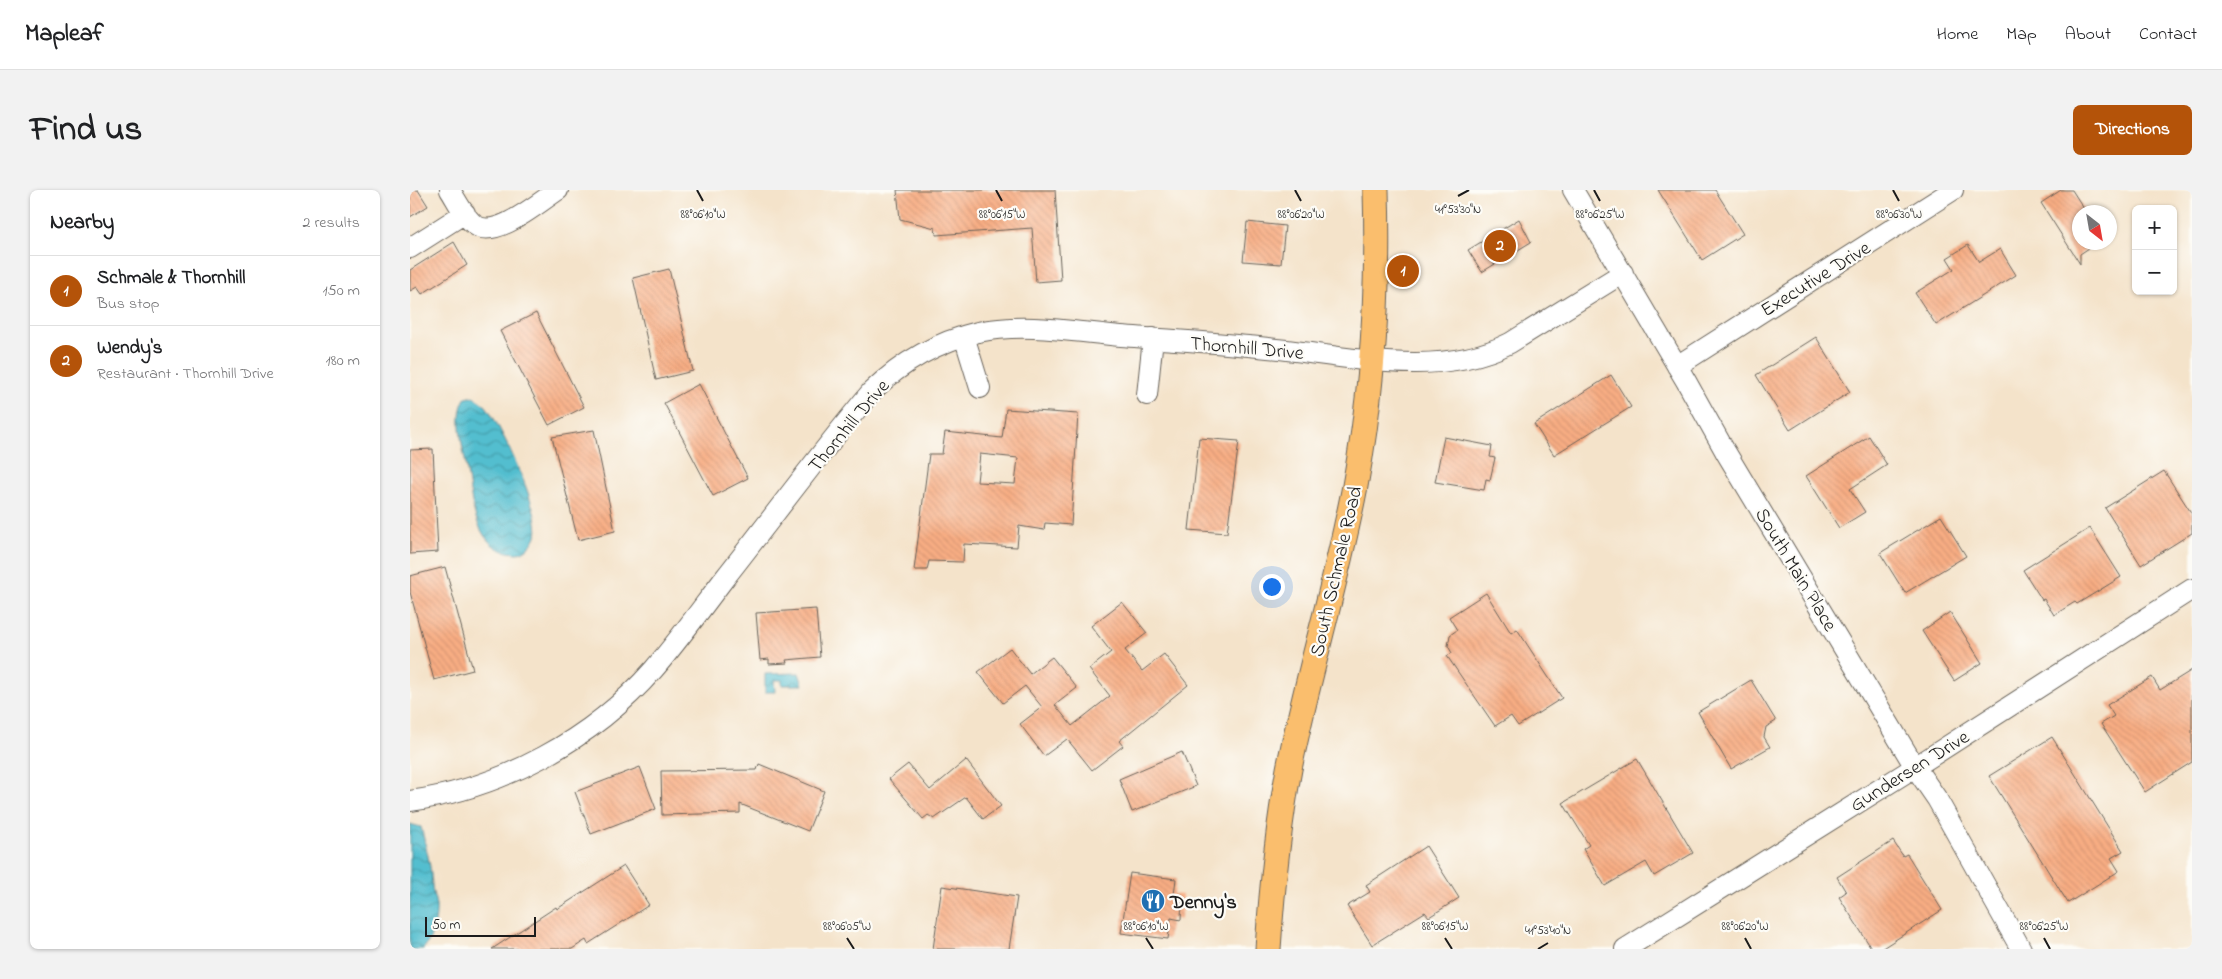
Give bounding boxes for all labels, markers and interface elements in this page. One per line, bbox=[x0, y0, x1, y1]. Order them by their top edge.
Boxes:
text: Mapleaf bbox=[25, 17, 104, 52]
text: Home bbox=[1937, 22, 1978, 48]
text: Map bbox=[2006, 22, 2037, 48]
text: About bbox=[2065, 22, 2111, 48]
text: Contact bbox=[2139, 22, 2197, 48]
text: Find us bbox=[30, 105, 142, 156]
button: Directions bbox=[2073, 105, 2192, 155]
text: 41°53'30"N bbox=[1435, 201, 1481, 219]
north arrow bbox=[2072, 205, 2117, 250]
map controls bbox=[2132, 205, 2177, 295]
button: + bbox=[2132, 205, 2177, 250]
text: 88°06'10"W bbox=[680, 206, 726, 224]
text: 88°06'15"W bbox=[979, 206, 1025, 224]
text: 88°06'20"W bbox=[1277, 206, 1325, 224]
text: 88°06'25"W bbox=[1576, 206, 1624, 224]
text: 88°06'30"W bbox=[1876, 206, 1922, 224]
text: Nearby bbox=[50, 208, 114, 238]
text: 2 results bbox=[302, 211, 360, 235]
pin: 2 bbox=[1484, 227, 1516, 265]
street label: Executive Drive bbox=[1756, 235, 1877, 325]
button: − bbox=[2132, 250, 2177, 295]
pin: 1 bbox=[1387, 252, 1419, 290]
text: Schmale & Thornhill bbox=[97, 265, 245, 292]
text: 1 bbox=[63, 279, 69, 303]
text: 150 m bbox=[322, 279, 360, 303]
text: Bus stop bbox=[97, 292, 160, 316]
street label: Thornhill Drive bbox=[1189, 330, 1305, 369]
text: Wendy's bbox=[97, 335, 163, 362]
text: 2 bbox=[62, 349, 70, 373]
text: 180 m bbox=[326, 349, 360, 373]
text: Restaurant · Thornhill Drive bbox=[97, 362, 274, 386]
street label: Thornhill Drive bbox=[802, 374, 898, 480]
street label: South Schmale Road bbox=[1304, 483, 1371, 660]
street label: South Main Place bbox=[1746, 503, 1843, 638]
your location bbox=[1259, 574, 1285, 600]
street label: Gundersen Drive bbox=[1845, 724, 1976, 820]
restaurant icon: Denny's bbox=[1140, 888, 1166, 914]
place label: Denny's bbox=[1169, 889, 1237, 919]
scale bar bbox=[425, 914, 536, 937]
text: 50 m bbox=[432, 915, 460, 936]
text: 88°06'05"W bbox=[823, 918, 871, 936]
text: 88°06'10"W bbox=[1123, 918, 1169, 936]
text: 88°06'15"W bbox=[1422, 918, 1468, 936]
text: 88°06'20"W bbox=[1721, 918, 1769, 936]
text: 88°06'25"W bbox=[2020, 918, 2068, 936]
text: 41°53'40"N bbox=[1525, 922, 1571, 940]

